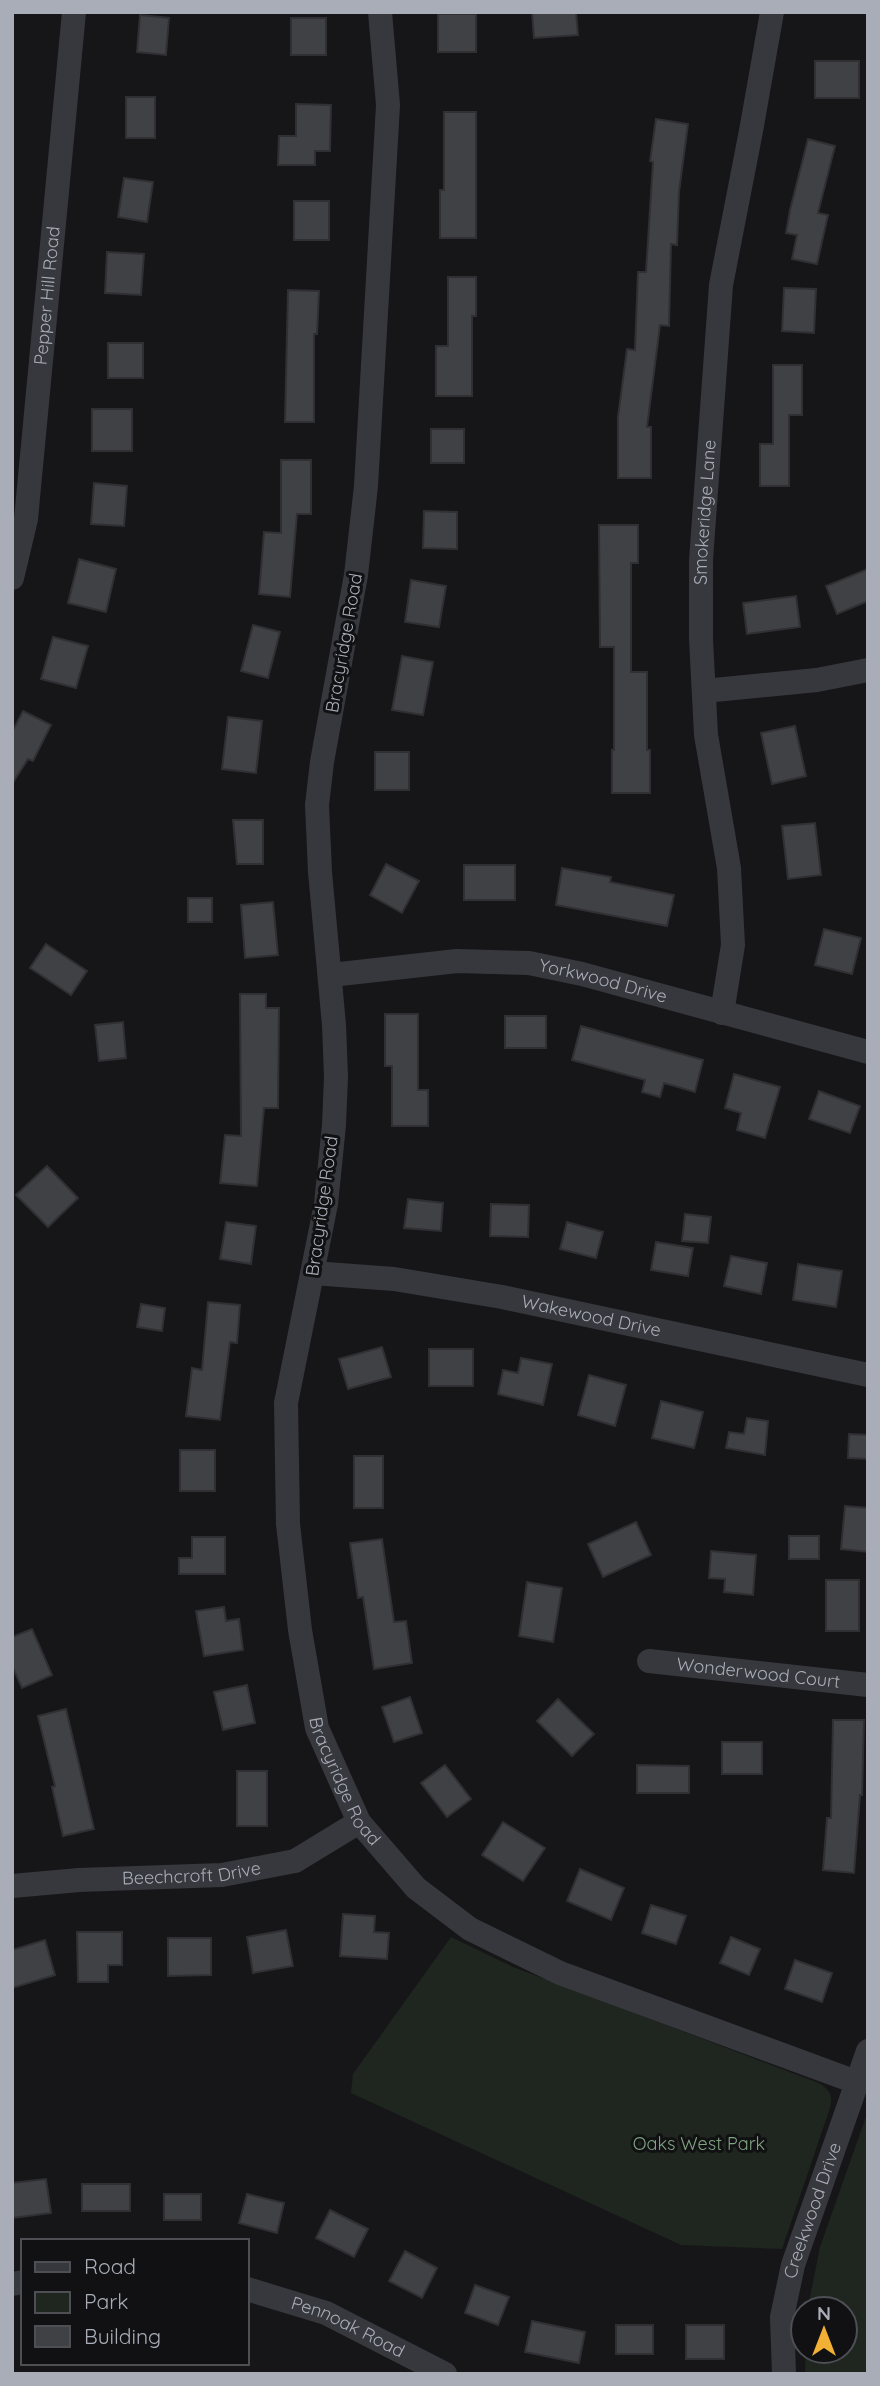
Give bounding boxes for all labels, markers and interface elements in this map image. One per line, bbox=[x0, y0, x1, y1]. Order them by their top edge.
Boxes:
street label: Pepper Hill Road bbox=[29, 225, 65, 366]
street label: Smokeridge Lane bbox=[689, 439, 721, 585]
street label: Bracyridge Road bbox=[320, 571, 367, 714]
street label: Yorkwood Drive bbox=[537, 953, 670, 1008]
street label: Bracyridge Road bbox=[300, 1134, 343, 1277]
street label: Wakewood Drive bbox=[520, 1289, 663, 1342]
street label: Wonderwood Court bbox=[675, 1652, 841, 1693]
street label: Bracyridge Road bbox=[304, 1715, 386, 1850]
street label: Beechcroft Drive bbox=[122, 1856, 263, 1889]
park label: Oaks West Park bbox=[633, 2132, 765, 2155]
street label: Creekwood Drive bbox=[778, 2139, 846, 2281]
legend bbox=[21, 2239, 248, 2365]
text: Road bbox=[84, 2253, 136, 2279]
text: Park bbox=[84, 2288, 128, 2314]
street label: Pennoak Road bbox=[288, 2291, 409, 2362]
north arrow bbox=[789, 2295, 859, 2365]
text: N bbox=[817, 2301, 831, 2325]
text: Building bbox=[84, 2323, 161, 2349]

